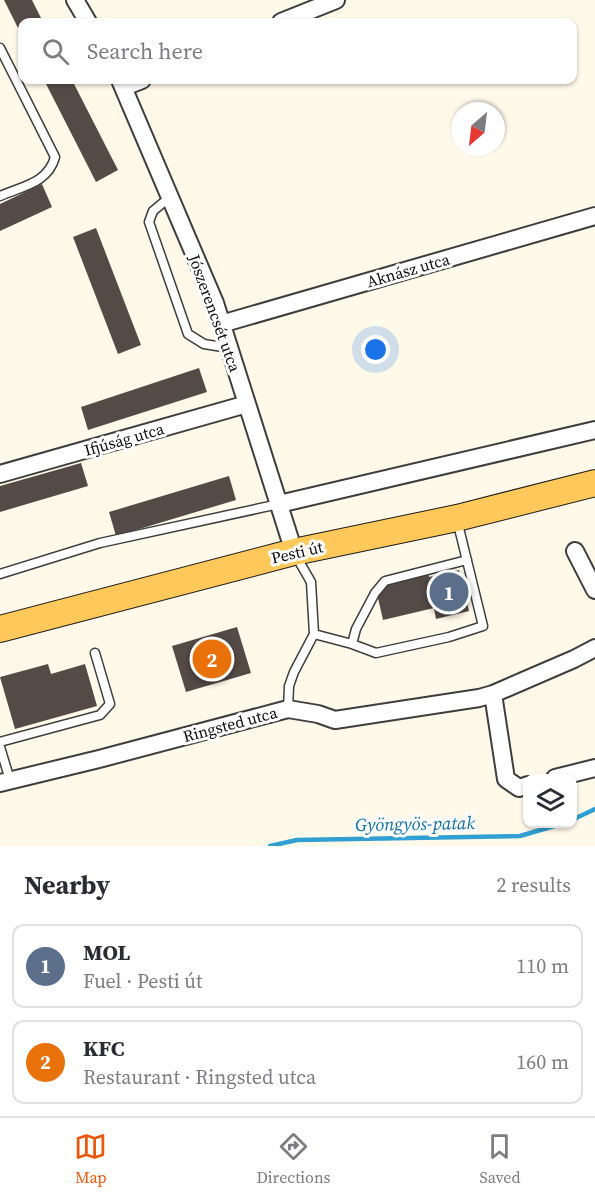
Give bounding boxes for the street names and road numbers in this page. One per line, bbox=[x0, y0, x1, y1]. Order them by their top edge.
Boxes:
street label: Aknász utca bbox=[364, 247, 453, 292]
street label: Jószerencsét utca bbox=[183, 250, 247, 376]
street label: Ifjúság utca bbox=[82, 417, 167, 461]
street label: Pesti út bbox=[269, 535, 326, 569]
street label: Ringsted utca bbox=[180, 701, 280, 747]

